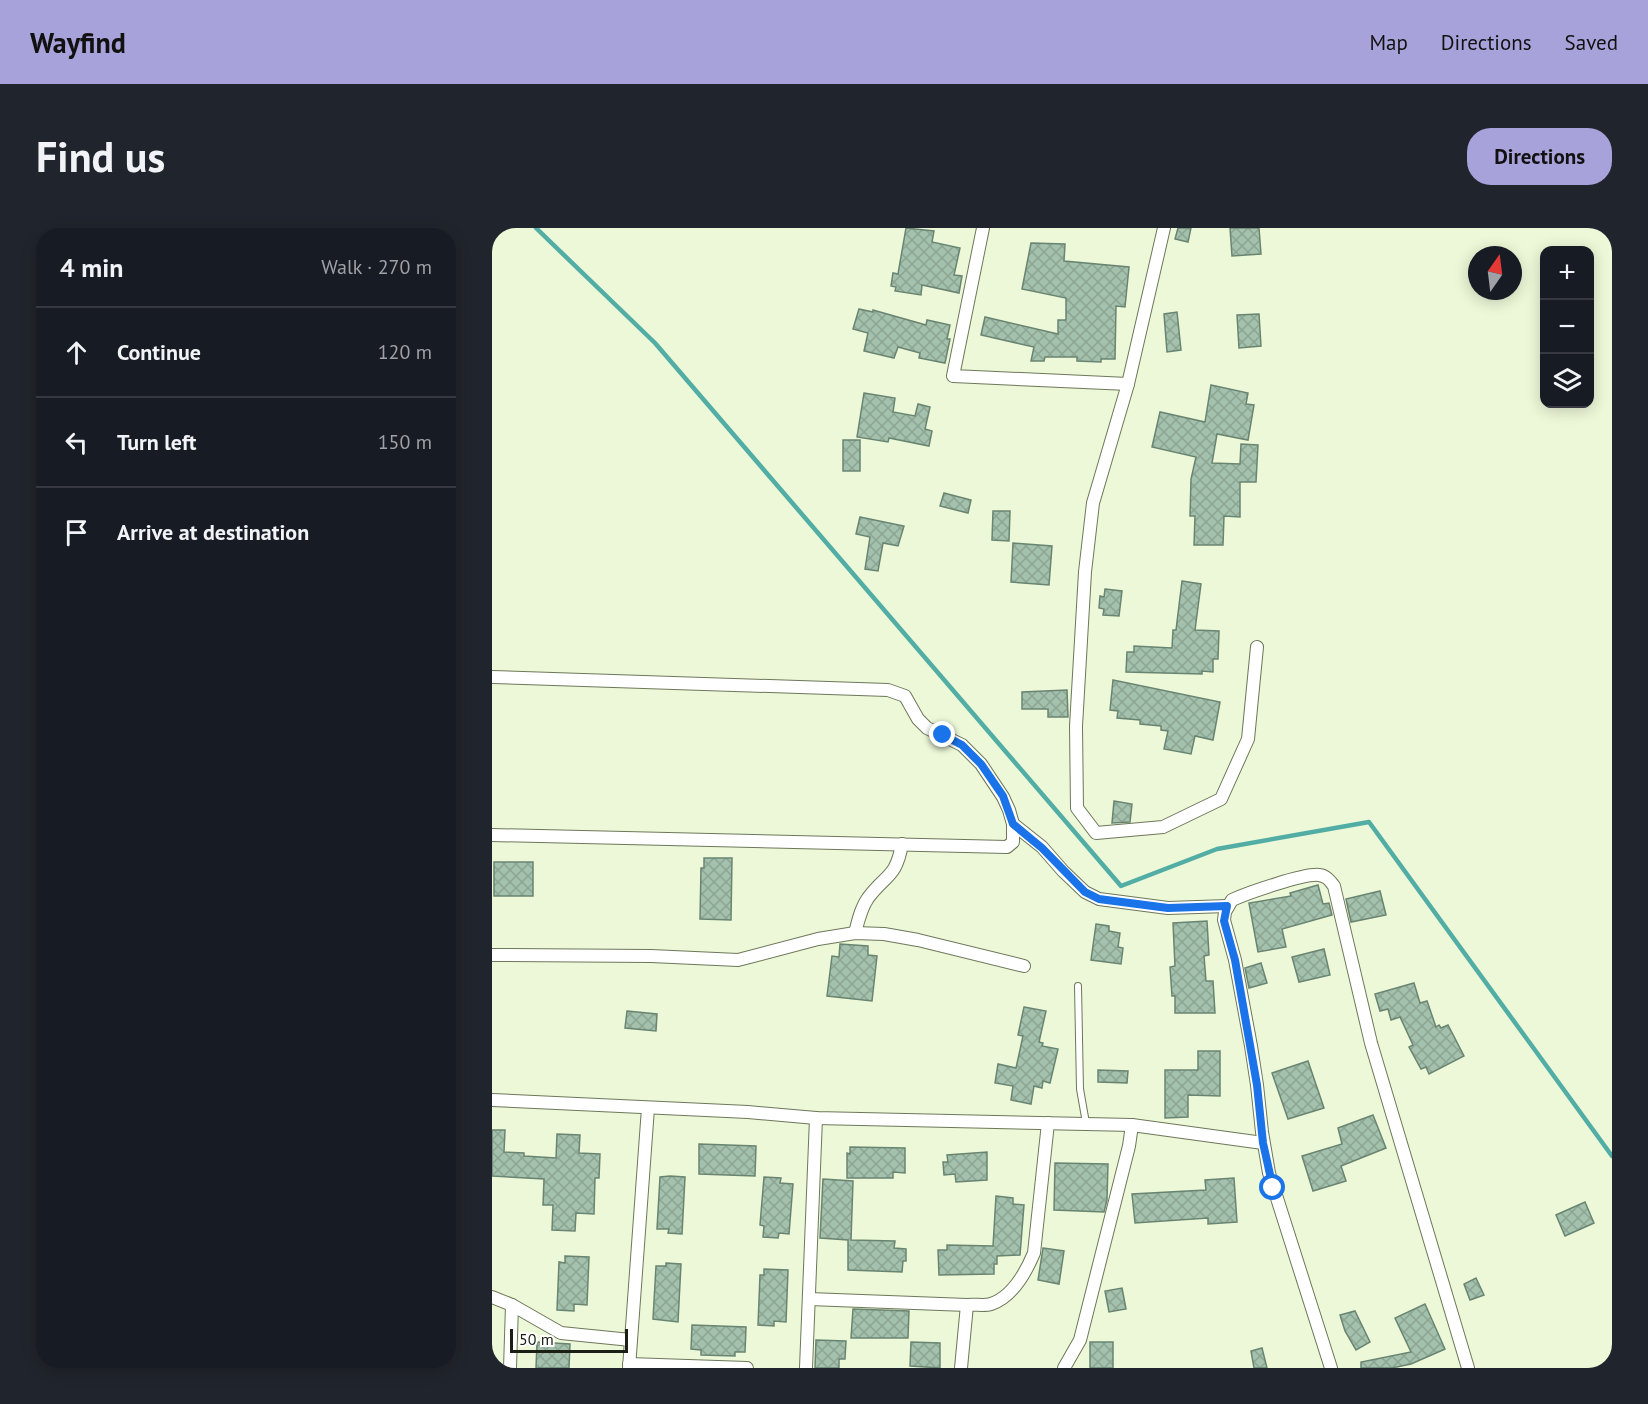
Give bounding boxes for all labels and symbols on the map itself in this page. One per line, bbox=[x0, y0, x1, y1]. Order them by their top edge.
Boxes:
north arrow bbox=[1468, 246, 1522, 300]
route end bbox=[929, 721, 955, 747]
route start bbox=[1259, 1174, 1285, 1200]
scale bar bbox=[510, 1326, 628, 1354]

